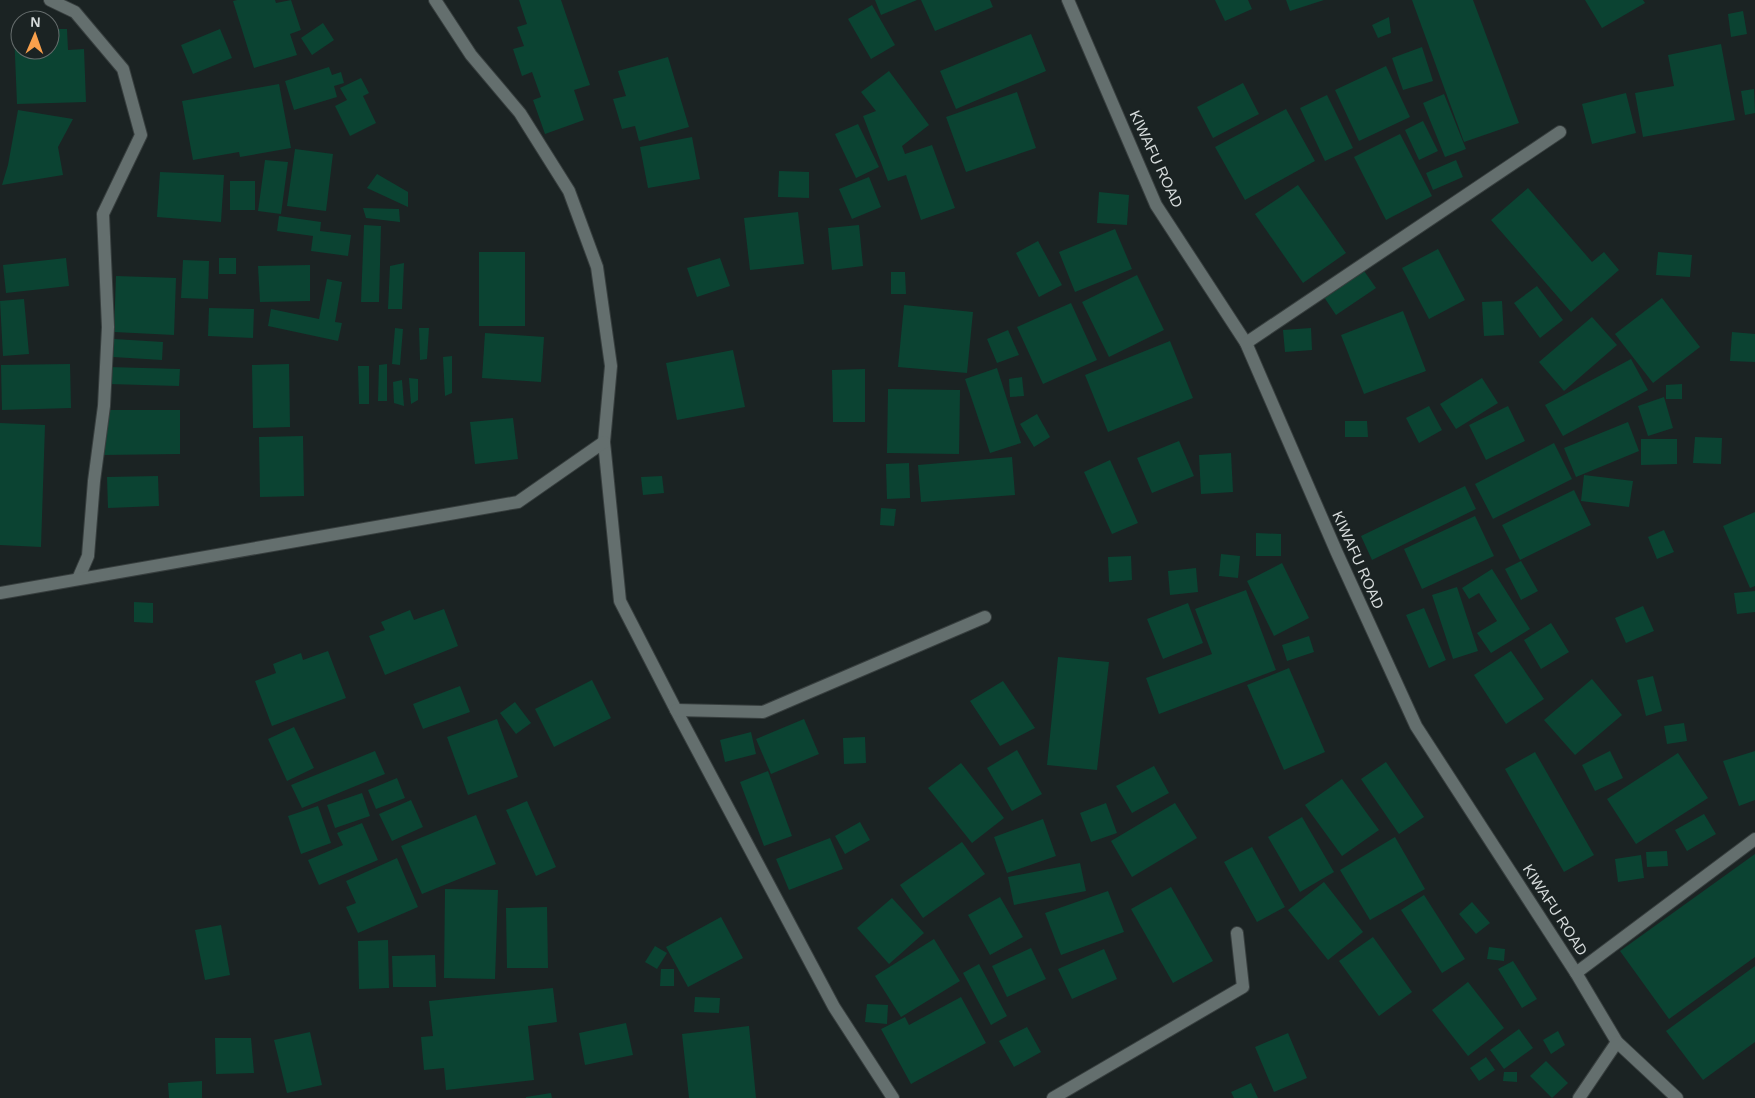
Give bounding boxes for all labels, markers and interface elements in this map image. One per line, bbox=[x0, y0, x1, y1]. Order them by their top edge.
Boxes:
north arrow bbox=[10, 10, 60, 60]
text: N bbox=[30, 14, 41, 30]
street label: KIWAFU ROAD bbox=[1127, 107, 1186, 210]
street label: KIWAFU ROAD bbox=[1329, 508, 1388, 611]
street label: KIWAFU ROAD bbox=[1520, 861, 1591, 959]

